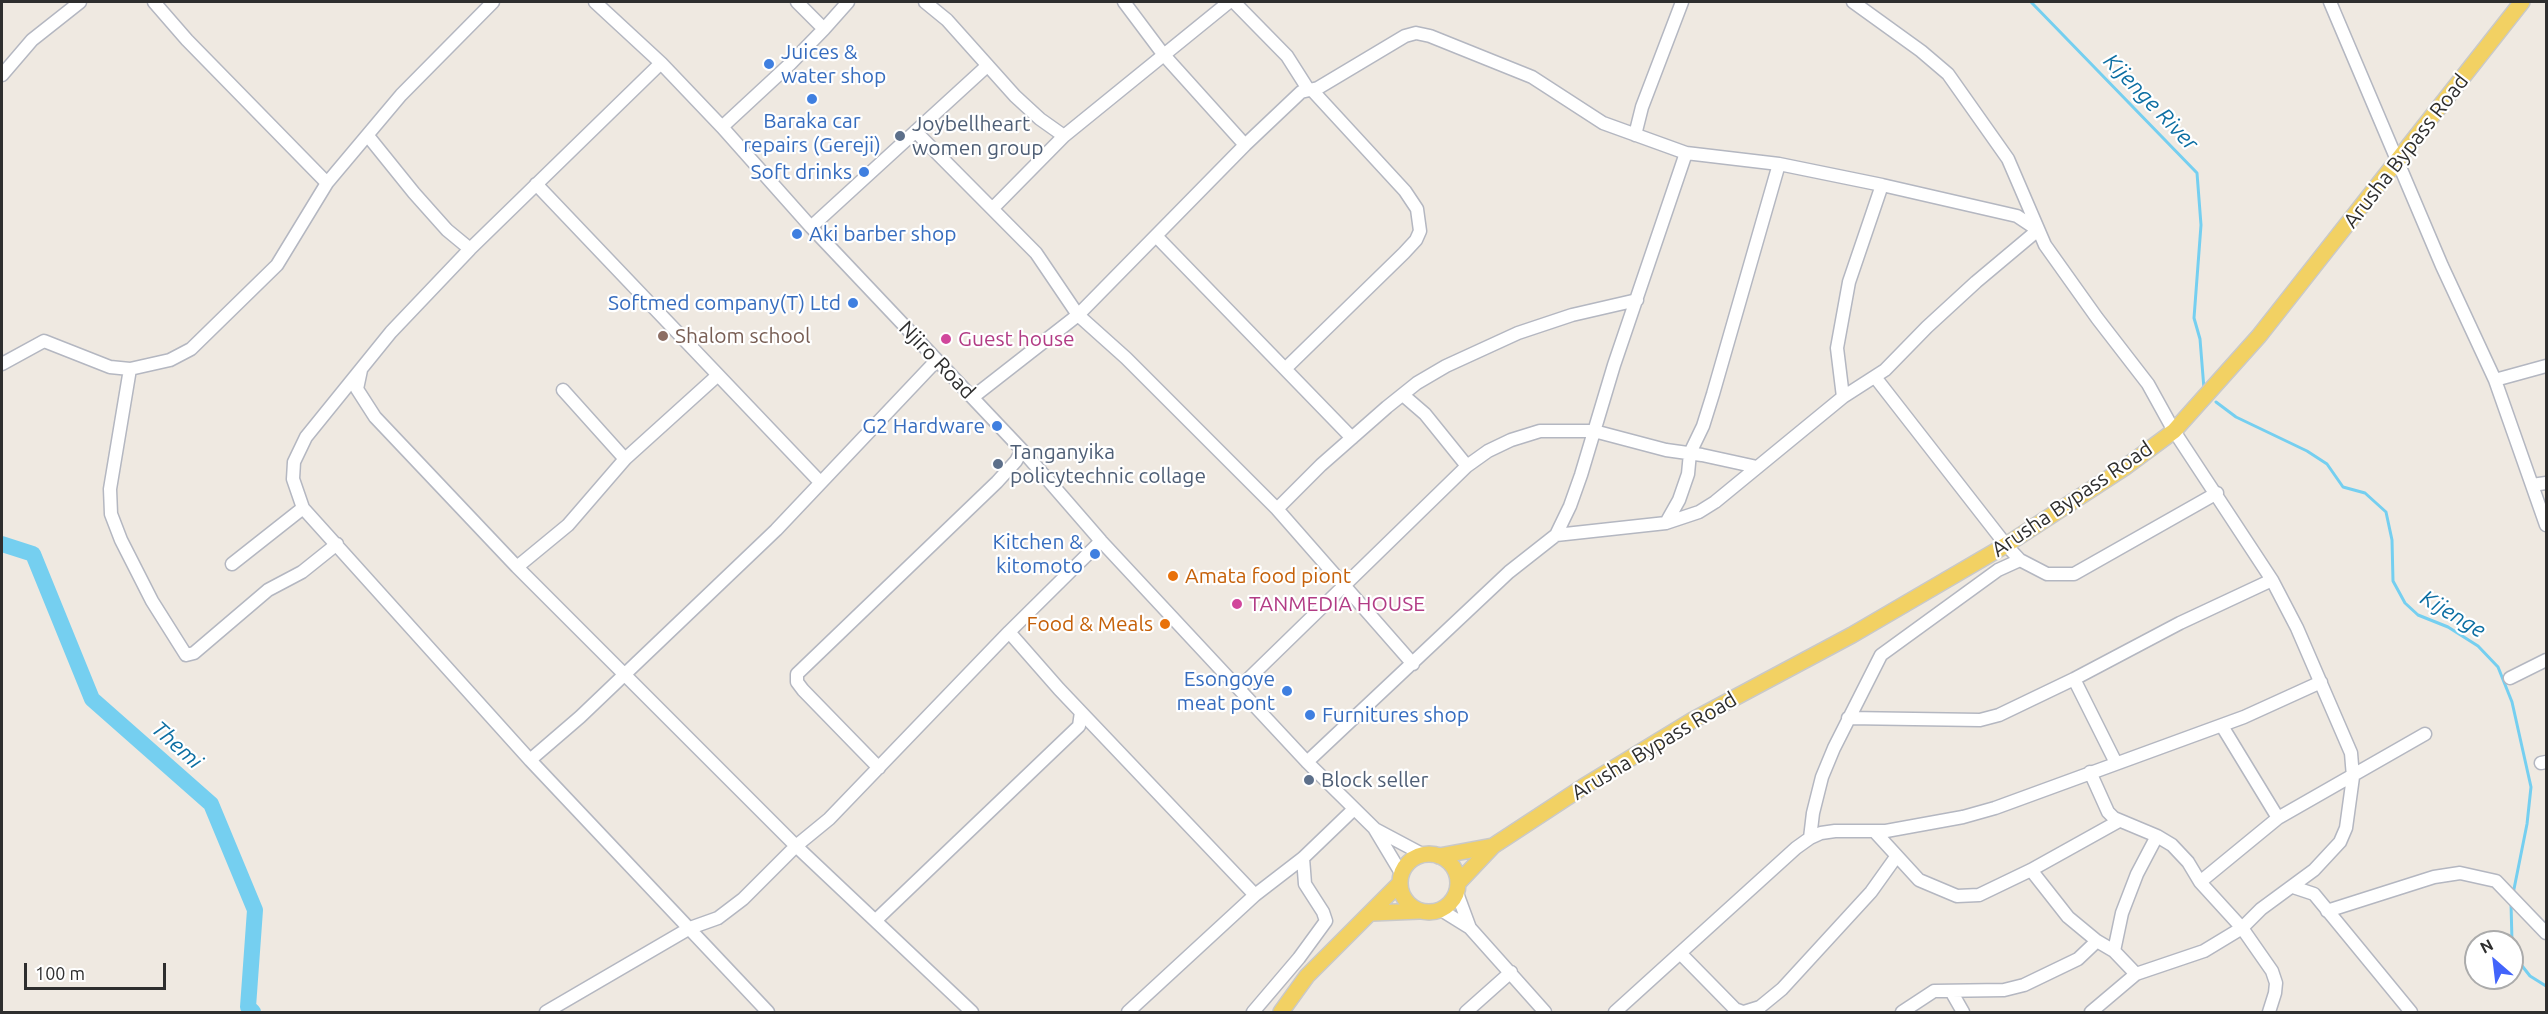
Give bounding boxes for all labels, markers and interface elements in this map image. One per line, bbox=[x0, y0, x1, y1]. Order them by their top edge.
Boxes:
place label: Juices & water shop bbox=[781, 39, 886, 89]
water label: Kijenge River bbox=[2098, 48, 2204, 156]
marker: Juices & water shop bbox=[762, 57, 776, 71]
street label: Arusha Bypass Road bbox=[2338, 69, 2474, 233]
marker: Baraka car repairs (Gereji) bbox=[805, 92, 819, 106]
place label: Baraka car repairs (Gereji) bbox=[743, 108, 881, 158]
place label: Joybellheart women group bbox=[912, 111, 1044, 161]
marker: Joybellheart women group bbox=[893, 129, 907, 143]
place label: Soft drinks bbox=[751, 159, 852, 185]
marker: Soft drinks bbox=[857, 165, 871, 179]
place label: Aki barber shop bbox=[809, 221, 957, 247]
marker: Aki barber shop bbox=[790, 227, 804, 241]
place label: Softmed company(T) Ltd bbox=[608, 290, 841, 316]
marker: Softmed company(T) Ltd bbox=[846, 296, 860, 310]
street label: Njiro Road bbox=[894, 316, 980, 404]
place label: Shalom school bbox=[675, 323, 810, 349]
place label: Guest house bbox=[958, 326, 1075, 352]
marker: Shalom school bbox=[656, 329, 670, 343]
marker: Guest house bbox=[939, 332, 953, 346]
place label: G2 Hardware bbox=[862, 413, 985, 439]
marker: G2 Hardware bbox=[990, 419, 1004, 433]
street label: Arusha Bypass Road bbox=[1987, 436, 2157, 562]
place label: Tanganyika policytechnic collage bbox=[1010, 439, 1206, 489]
marker: Tanganyika policytechnic collage bbox=[991, 457, 1005, 471]
place label: Kitchen & kitomoto bbox=[993, 529, 1083, 579]
marker: Kitchen & kitomoto bbox=[1088, 547, 1102, 561]
place label: Amata food piont bbox=[1185, 563, 1351, 589]
marker: Amata food piont bbox=[1166, 569, 1180, 583]
water label: Kijenge bbox=[2416, 584, 2490, 644]
place label: TANMEDIA HOUSE bbox=[1249, 591, 1425, 617]
marker: TANMEDIA HOUSE bbox=[1230, 597, 1244, 611]
place label: Food & Meals bbox=[1027, 611, 1153, 637]
marker: Food & Meals bbox=[1158, 617, 1172, 631]
place label: Esongoye meat pont bbox=[1177, 666, 1275, 716]
marker: Esongoye meat pont bbox=[1280, 684, 1294, 698]
street label: Arusha Bypass Road bbox=[1567, 687, 1741, 805]
place label: Furnitures shop bbox=[1322, 702, 1469, 728]
marker: Furnitures shop bbox=[1303, 708, 1317, 722]
water label: Themi bbox=[146, 715, 208, 775]
place label: Block seller bbox=[1321, 767, 1429, 793]
marker: Block seller bbox=[1302, 773, 1316, 787]
north arrow bbox=[2464, 930, 2524, 990]
text: N bbox=[2477, 935, 2496, 957]
scale bar bbox=[27, 951, 170, 989]
text: 100 m bbox=[35, 963, 85, 983]

